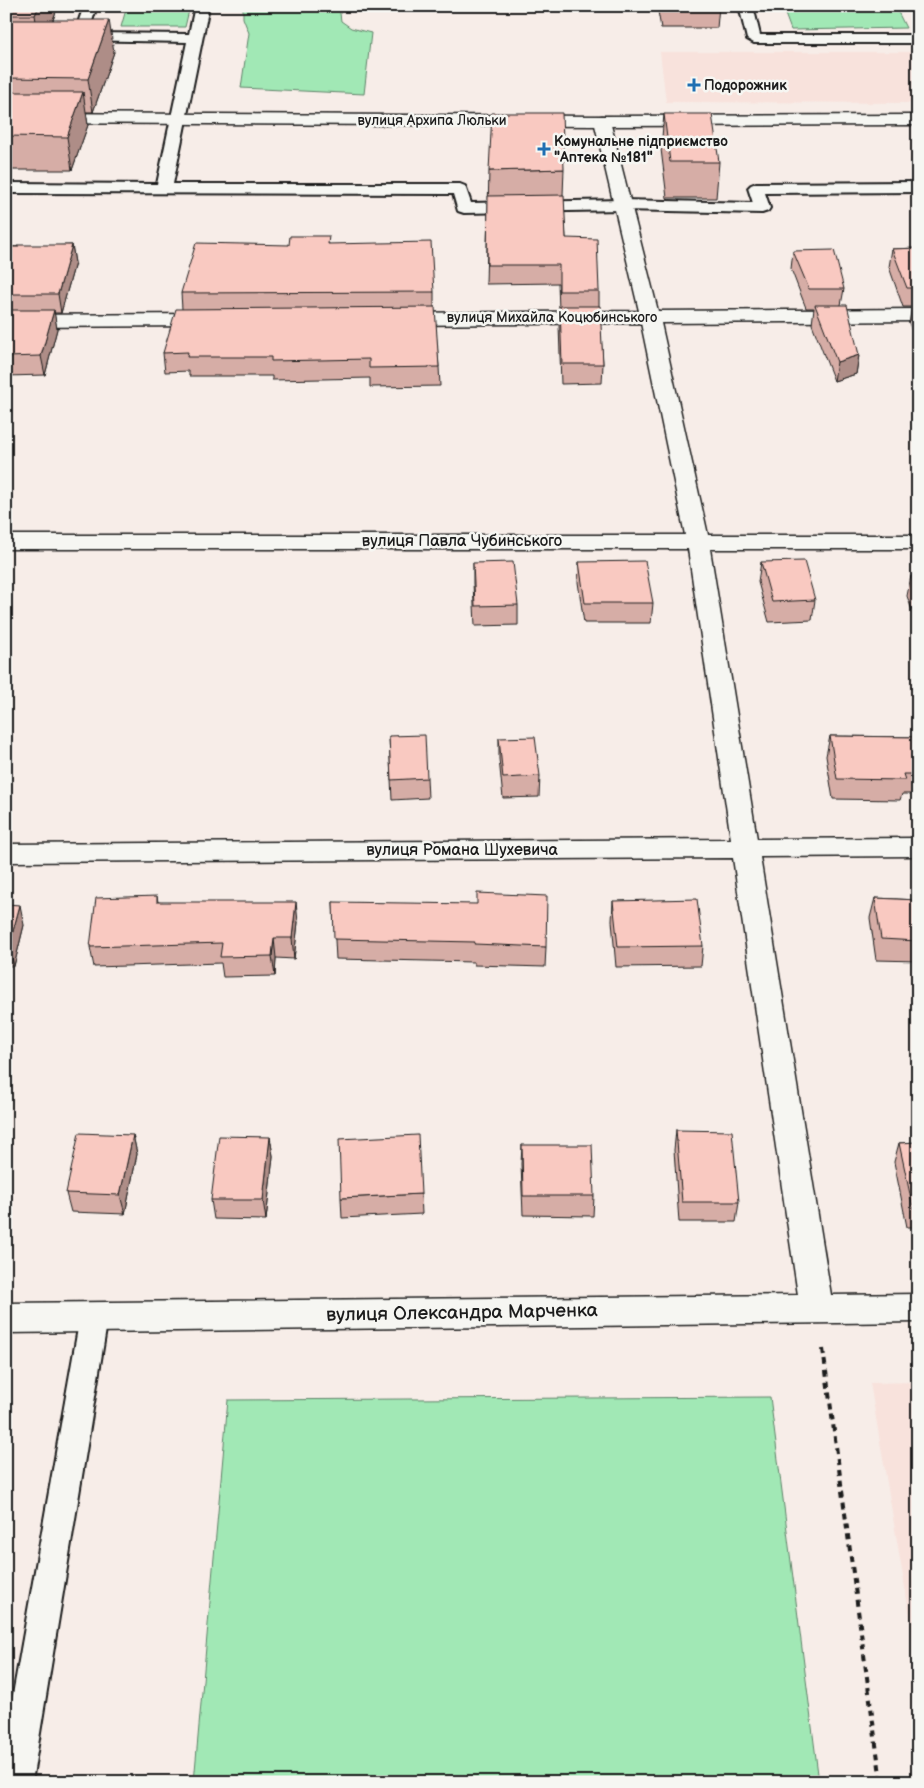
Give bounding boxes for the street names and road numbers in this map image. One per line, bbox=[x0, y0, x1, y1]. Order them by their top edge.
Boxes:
street label: вулиця Архипа Люльки bbox=[357, 112, 507, 129]
street label: вулиця Михайла Коцюбинського bbox=[447, 309, 657, 326]
street label: вулиця Павла Чубинського bbox=[362, 532, 562, 551]
street label: вулиця Романа Шухевича bbox=[366, 841, 558, 860]
street label: вулиця Олександра Марченка bbox=[326, 1299, 598, 1327]

